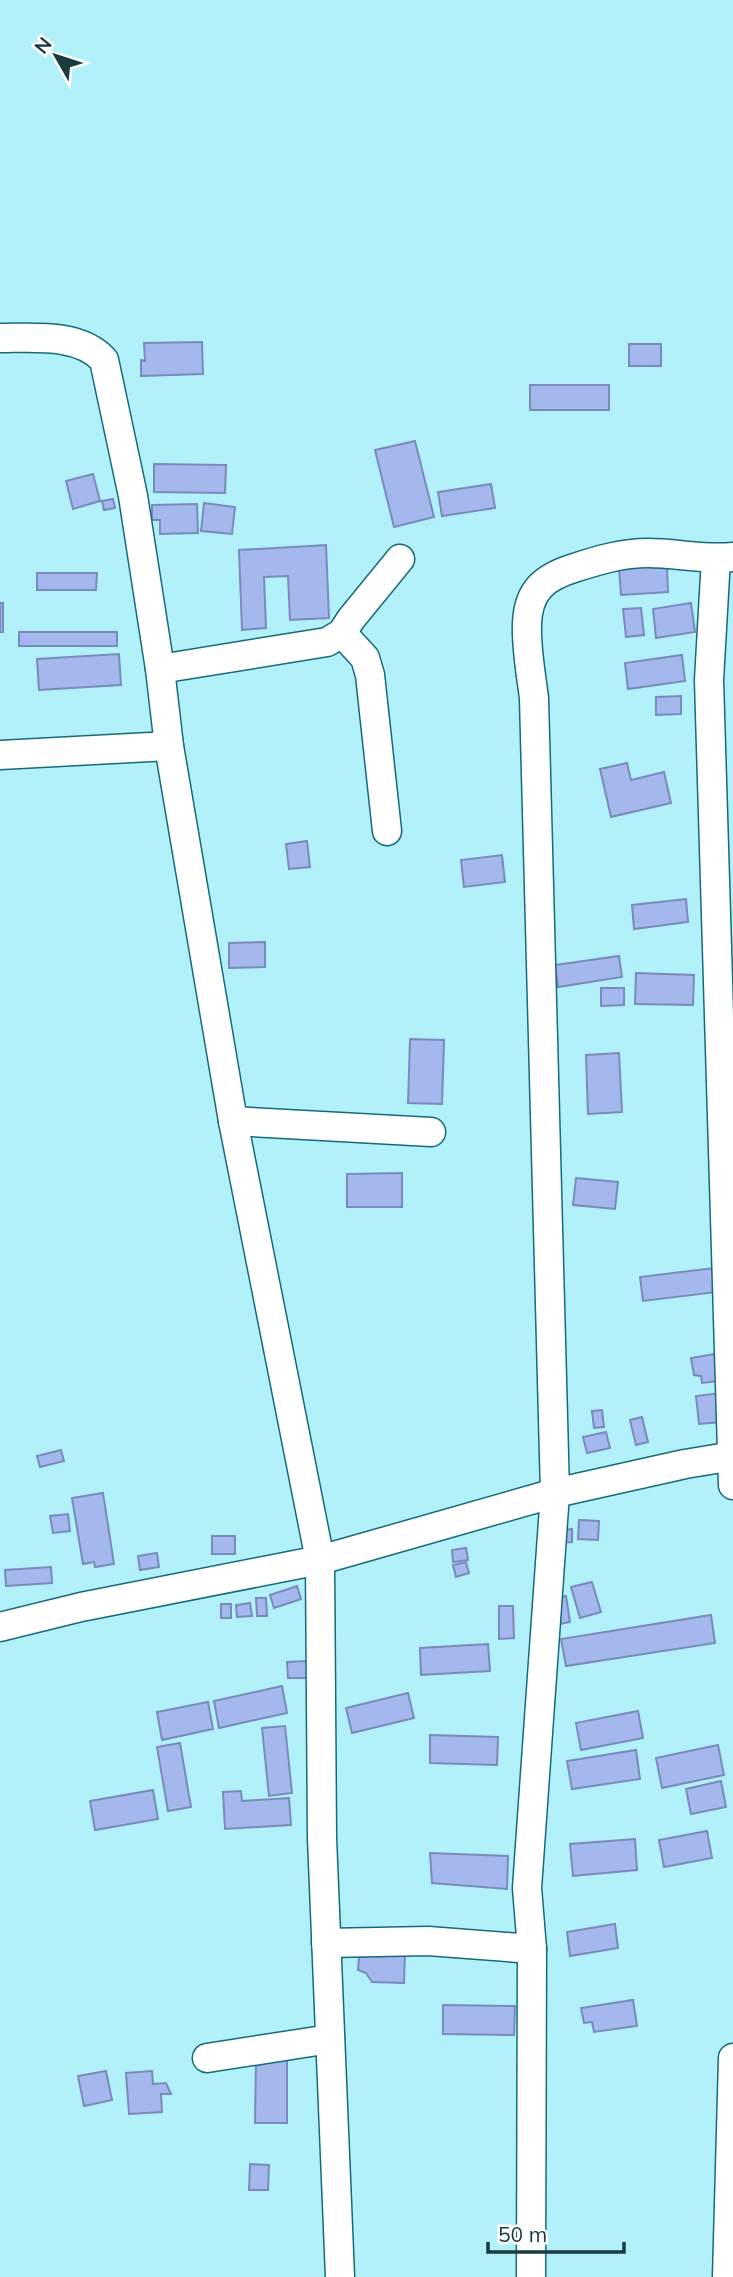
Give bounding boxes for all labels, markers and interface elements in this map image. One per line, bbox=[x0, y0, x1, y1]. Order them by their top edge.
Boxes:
north arrow bbox=[21, 21, 91, 91]
text: N bbox=[29, 32, 57, 58]
scale bar bbox=[488, 2210, 624, 2254]
text: 50 m bbox=[498, 2221, 547, 2247]

